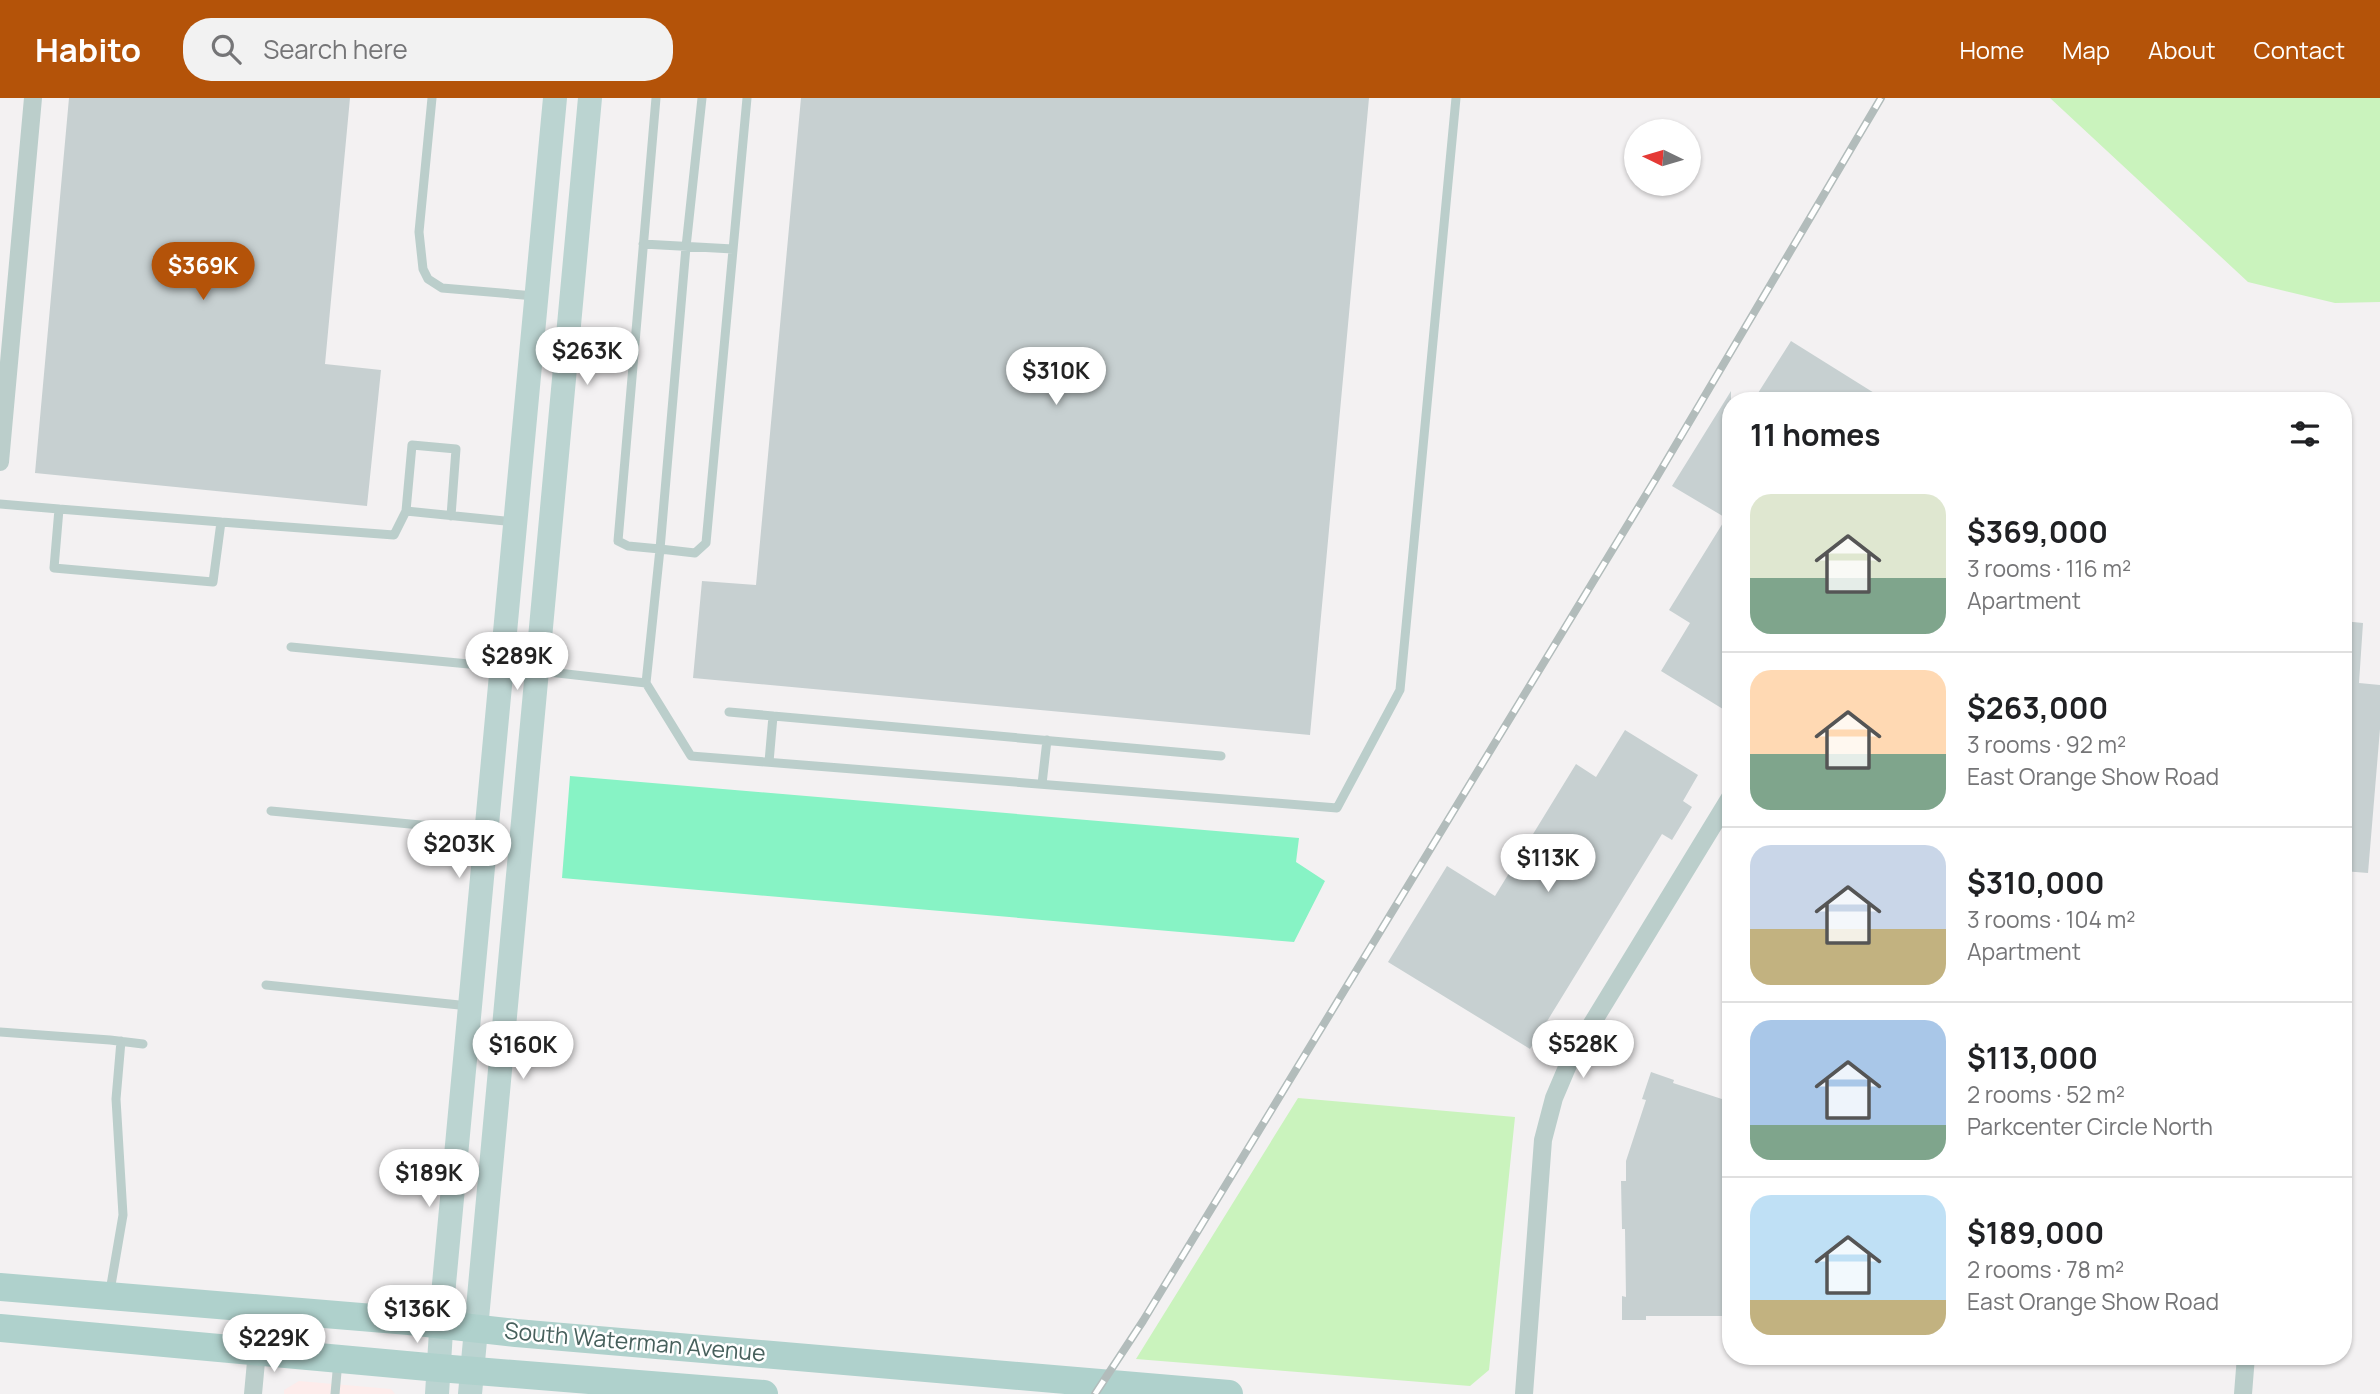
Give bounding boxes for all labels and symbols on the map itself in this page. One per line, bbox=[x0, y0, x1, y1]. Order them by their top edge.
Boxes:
north arrow bbox=[1624, 119, 1701, 196]
pin: $369K bbox=[154, 242, 252, 302]
pin: $263K bbox=[538, 328, 636, 387]
pin: $310K bbox=[1007, 348, 1105, 407]
pin: $289K bbox=[468, 632, 566, 692]
pin: $203K bbox=[410, 820, 508, 880]
pin: $113K bbox=[1499, 834, 1597, 894]
pin: $528K bbox=[1534, 1020, 1632, 1080]
pin: $160K bbox=[474, 1021, 572, 1081]
pin: $189K bbox=[380, 1150, 478, 1209]
pin: $136K bbox=[368, 1286, 466, 1345]
pin: $229K bbox=[225, 1314, 323, 1374]
street label: South Waterman Avenue bbox=[503, 1314, 767, 1368]

